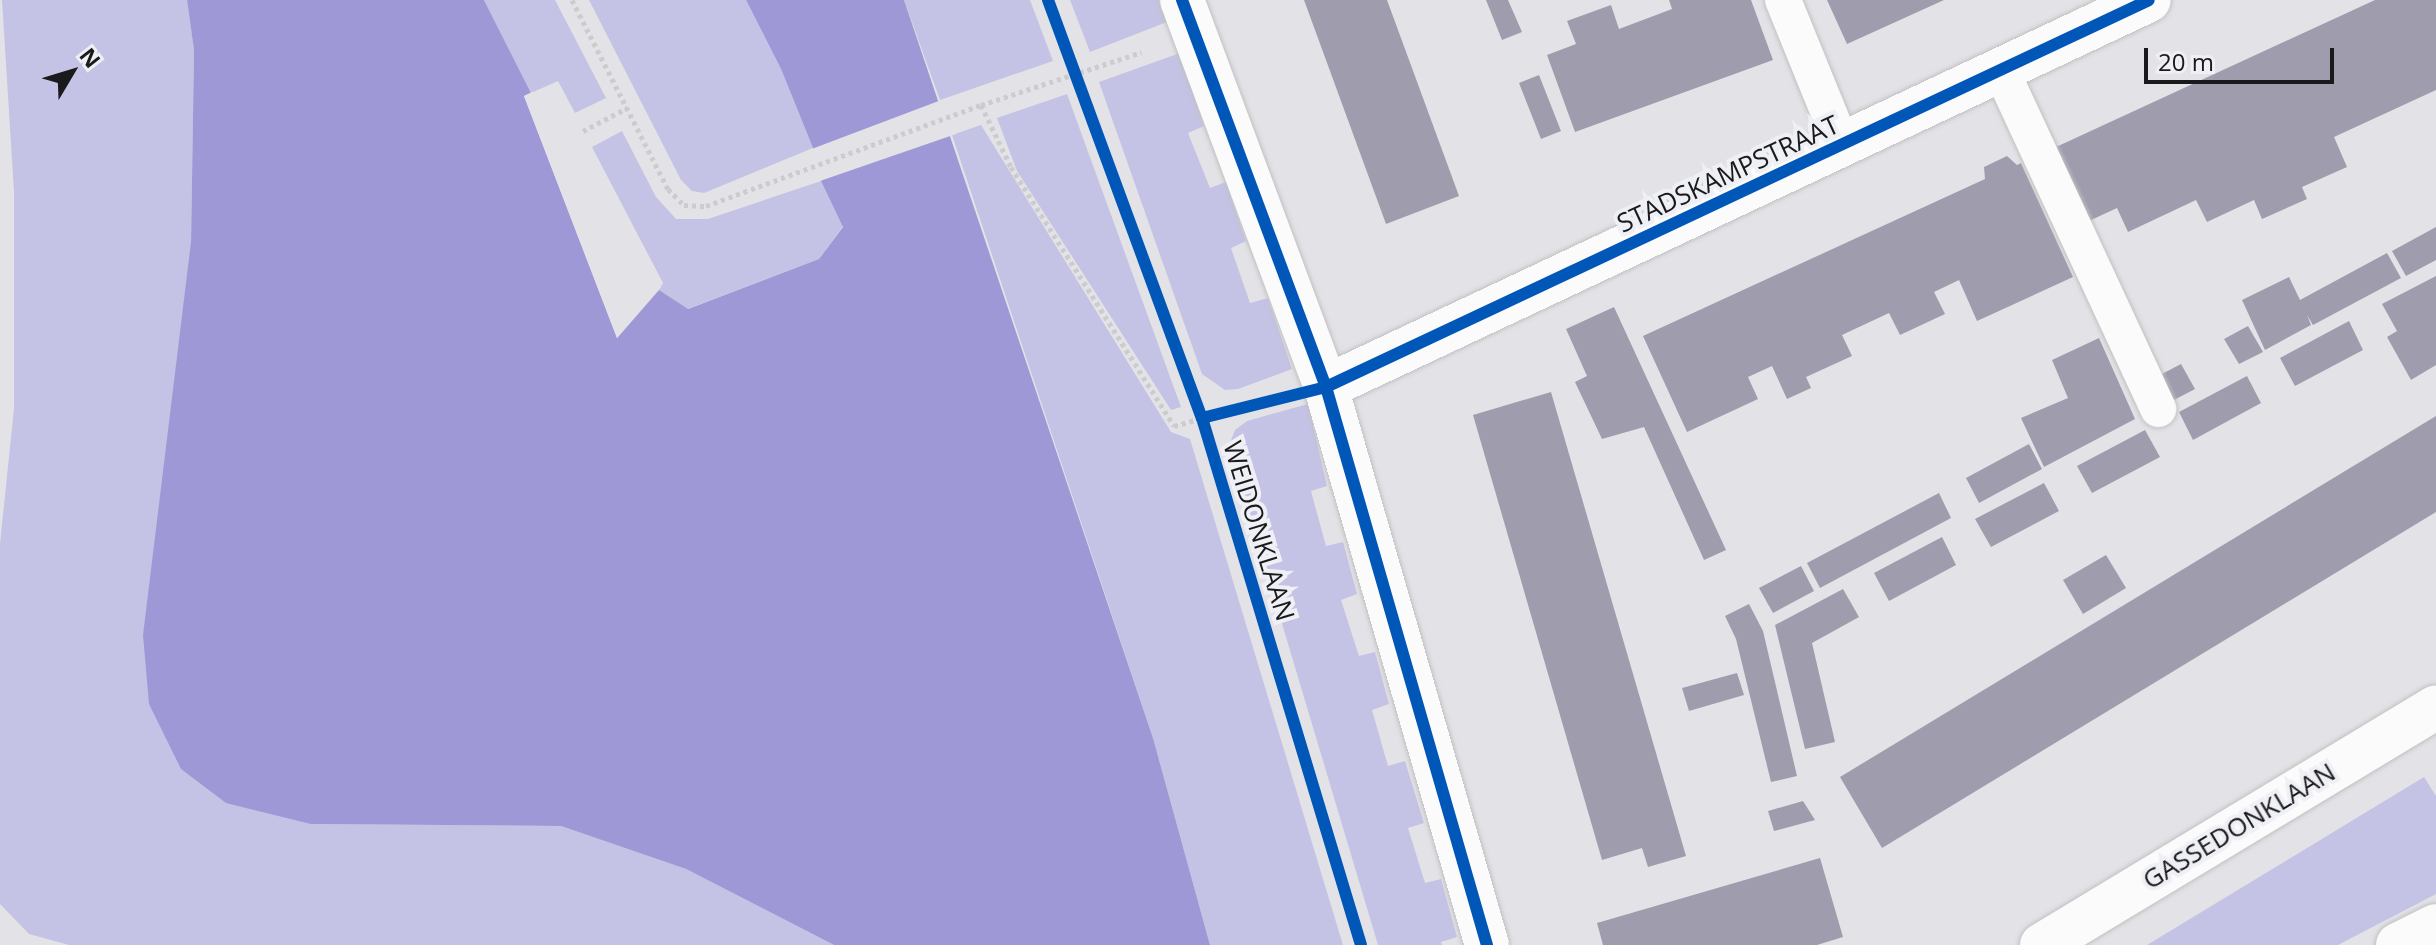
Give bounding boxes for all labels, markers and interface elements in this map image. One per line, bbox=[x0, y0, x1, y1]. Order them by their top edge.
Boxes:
north arrow bbox=[32, 32, 112, 112]
scale bar bbox=[2148, 32, 2338, 82]
text: N bbox=[74, 41, 108, 74]
text: 20 m bbox=[2158, 45, 2214, 78]
street label: STADSKAMPSTRAAT bbox=[1612, 109, 1844, 239]
street label: WEIDONKLAAN bbox=[1217, 437, 1301, 625]
street label: GASSEDONKLAAN bbox=[2137, 756, 2341, 896]

